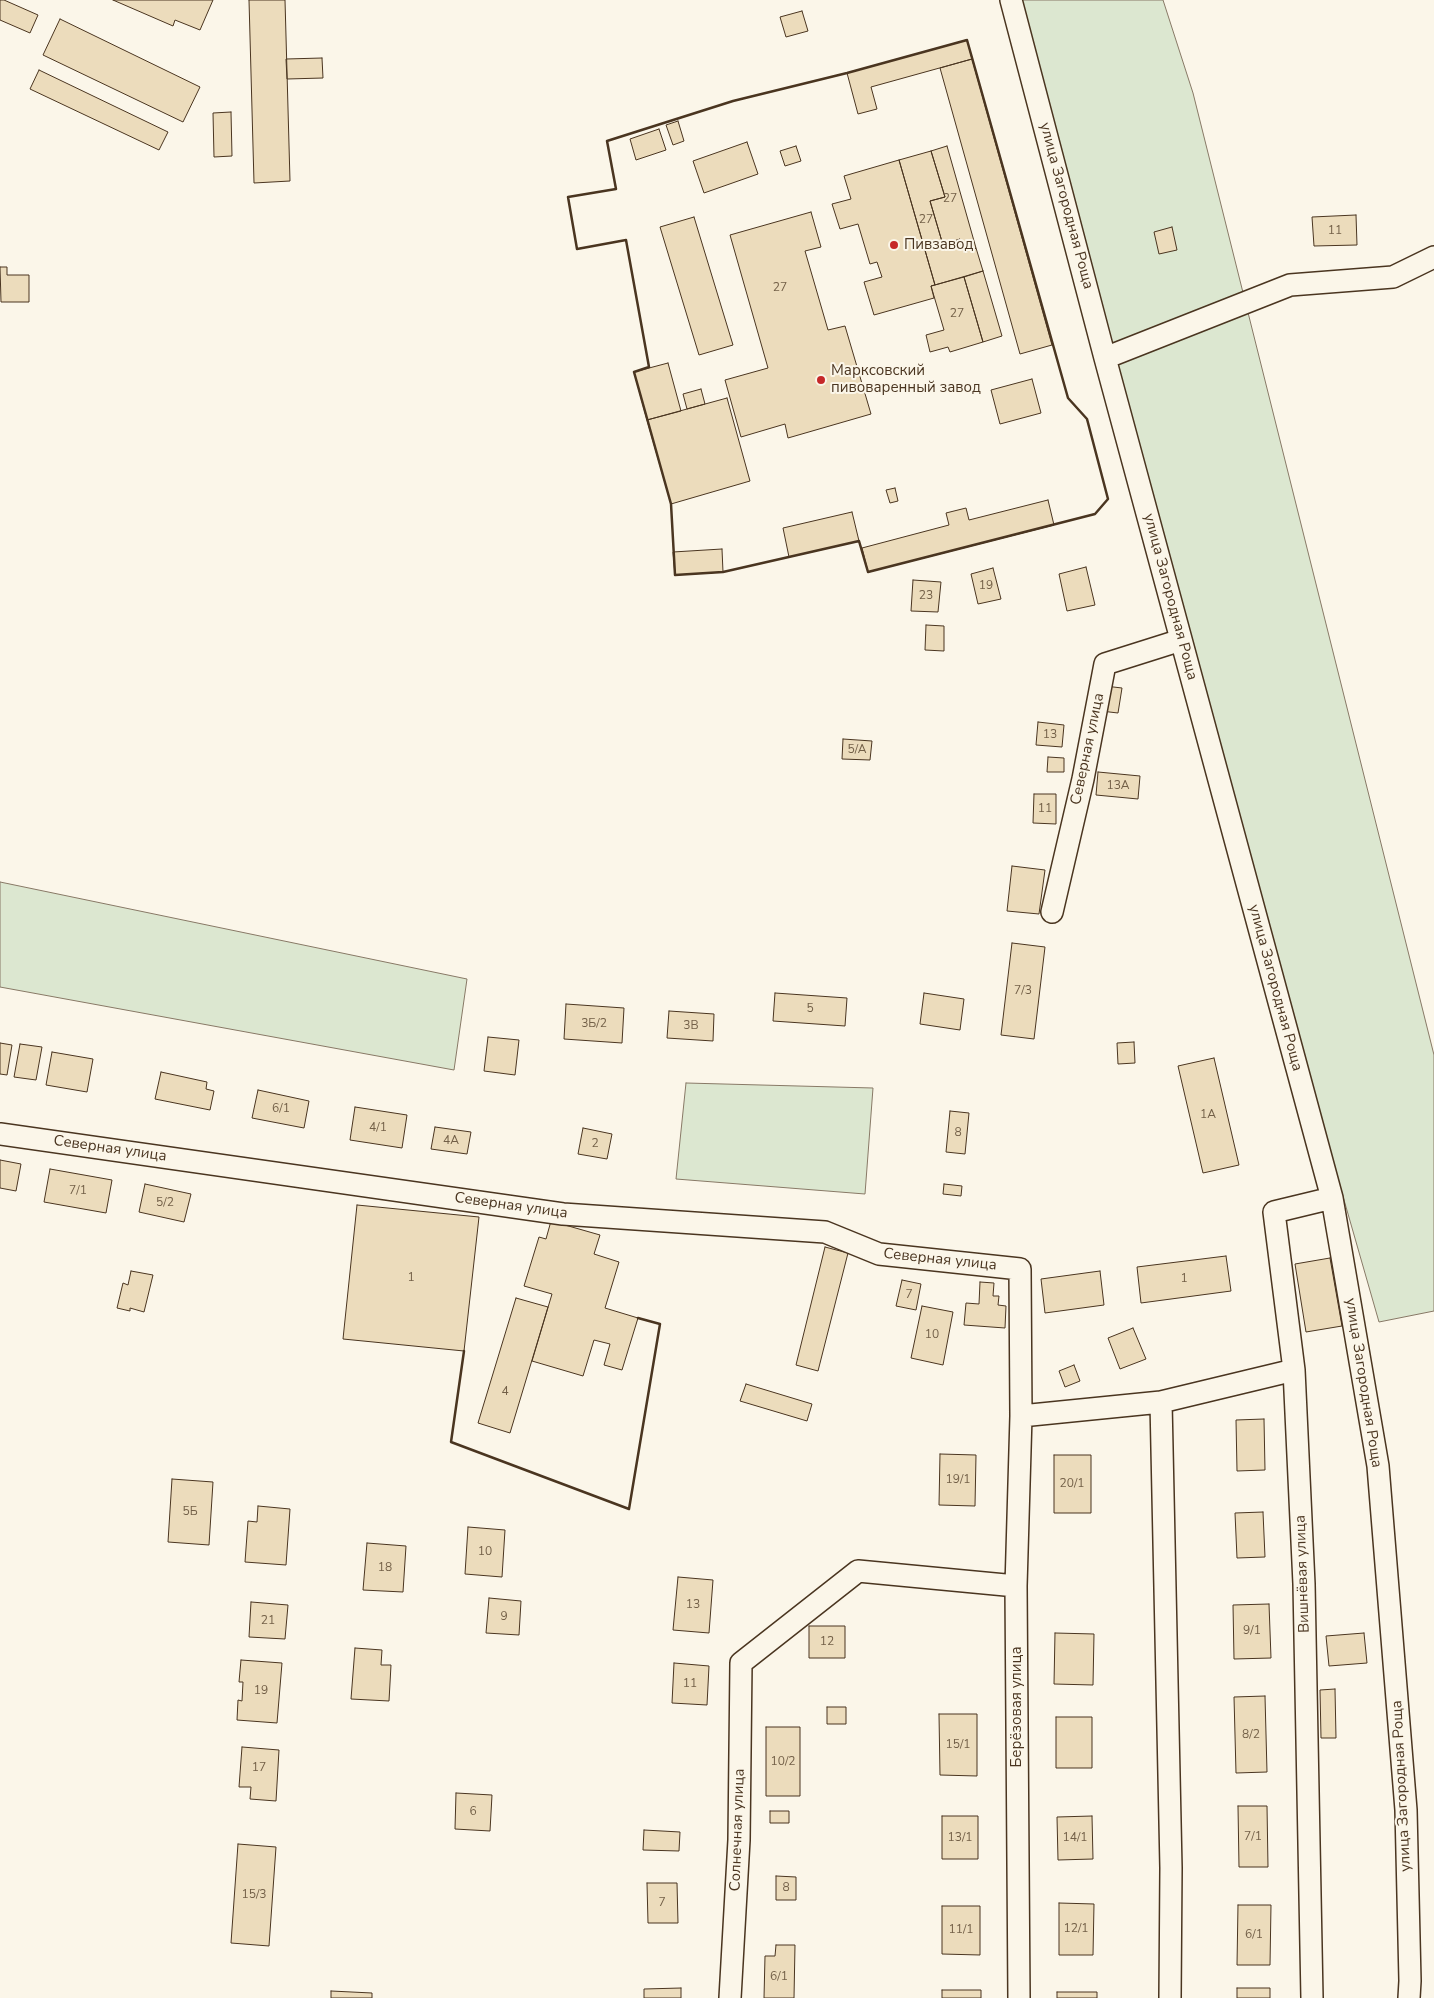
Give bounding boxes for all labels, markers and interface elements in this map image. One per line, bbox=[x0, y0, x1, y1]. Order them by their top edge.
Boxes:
street label: улица Загородная Роща bbox=[1035, 121, 1097, 291]
house number: 27 bbox=[943, 192, 957, 206]
house number: 27 bbox=[919, 213, 933, 227]
house number: 11 bbox=[1328, 224, 1342, 238]
place label: Пивзавод bbox=[904, 236, 973, 254]
marker: Пивзавод bbox=[888, 239, 900, 251]
house number: 27 bbox=[773, 281, 787, 295]
house number: 27 bbox=[950, 307, 964, 321]
place label: Марксовский пивоваренный завод bbox=[831, 362, 981, 397]
marker: Марксовский пивоваренный завод bbox=[815, 374, 827, 386]
street label: улица Загородная Роща bbox=[1139, 512, 1201, 682]
house number: 19 bbox=[979, 579, 993, 593]
house number: 23 bbox=[919, 589, 933, 603]
street label: Северная улица bbox=[1067, 691, 1109, 807]
house number: 13 bbox=[1043, 728, 1057, 742]
house number: 5/А bbox=[847, 743, 867, 757]
house number: 13А bbox=[1106, 779, 1130, 793]
house number: 11 bbox=[1038, 802, 1052, 816]
street label: улица Загородная Роща bbox=[1244, 903, 1306, 1073]
house number: 7/3 bbox=[1014, 984, 1032, 998]
house number: 5 bbox=[806, 1002, 814, 1016]
house number: 3Б/2 bbox=[581, 1017, 607, 1031]
house number: 3В bbox=[683, 1019, 699, 1033]
house number: 6/1 bbox=[272, 1102, 290, 1116]
house number: 1А bbox=[1200, 1108, 1216, 1122]
house number: 4/1 bbox=[369, 1121, 387, 1135]
house number: 8 bbox=[954, 1126, 962, 1140]
street label: Северная улица bbox=[52, 1132, 168, 1166]
house number: 4А bbox=[443, 1134, 459, 1148]
house number: 2 bbox=[591, 1137, 599, 1151]
house number: 7/1 bbox=[69, 1184, 87, 1198]
street label: Северная улица bbox=[453, 1189, 569, 1223]
house number: 5/2 bbox=[156, 1196, 174, 1210]
street label: Северная улица bbox=[882, 1245, 998, 1275]
house number: 1 bbox=[407, 1271, 415, 1285]
house number: 1 bbox=[1180, 1272, 1188, 1286]
house number: 7 bbox=[905, 1288, 913, 1302]
street label: улица Загородная Роща bbox=[1341, 1297, 1385, 1469]
house number: 10 bbox=[925, 1328, 939, 1342]
house number: 4 bbox=[501, 1385, 509, 1399]
house number: 19/1 bbox=[946, 1473, 970, 1487]
house number: 20/1 bbox=[1060, 1477, 1084, 1491]
house number: 5Б bbox=[182, 1505, 198, 1519]
street label: Вишнёвая улица bbox=[1292, 1515, 1314, 1633]
house number: 10 bbox=[478, 1545, 492, 1559]
house number: 18 bbox=[378, 1561, 392, 1575]
house number: 13 bbox=[686, 1598, 700, 1612]
house number: 9 bbox=[500, 1610, 508, 1624]
house number: 21 bbox=[261, 1614, 275, 1628]
house number: 9/1 bbox=[1243, 1624, 1261, 1638]
house number: 12 bbox=[820, 1635, 834, 1649]
street label: Берёзовая улица bbox=[1008, 1646, 1026, 1768]
house number: 11 bbox=[683, 1677, 697, 1691]
house number: 19 bbox=[254, 1684, 268, 1698]
street label: улица Загородная Роща bbox=[1389, 1700, 1415, 1872]
house number: 8/2 bbox=[1242, 1728, 1260, 1742]
house number: 15/1 bbox=[946, 1738, 970, 1752]
house number: 10/2 bbox=[771, 1755, 795, 1769]
house number: 17 bbox=[252, 1761, 266, 1775]
street label: Солнечная улица bbox=[727, 1768, 749, 1892]
house number: 6 bbox=[469, 1805, 477, 1819]
house number: 7/1 bbox=[1244, 1830, 1262, 1844]
house number: 13/1 bbox=[948, 1831, 972, 1845]
house number: 14/1 bbox=[1063, 1831, 1087, 1845]
house number: 8 bbox=[782, 1881, 790, 1895]
house number: 15/3 bbox=[242, 1888, 266, 1902]
house number: 7 bbox=[658, 1896, 666, 1910]
house number: 12/1 bbox=[1064, 1922, 1088, 1936]
house number: 11/1 bbox=[949, 1923, 973, 1937]
house number: 6/1 bbox=[1245, 1928, 1263, 1942]
house number: 6/1 bbox=[770, 1970, 788, 1984]

